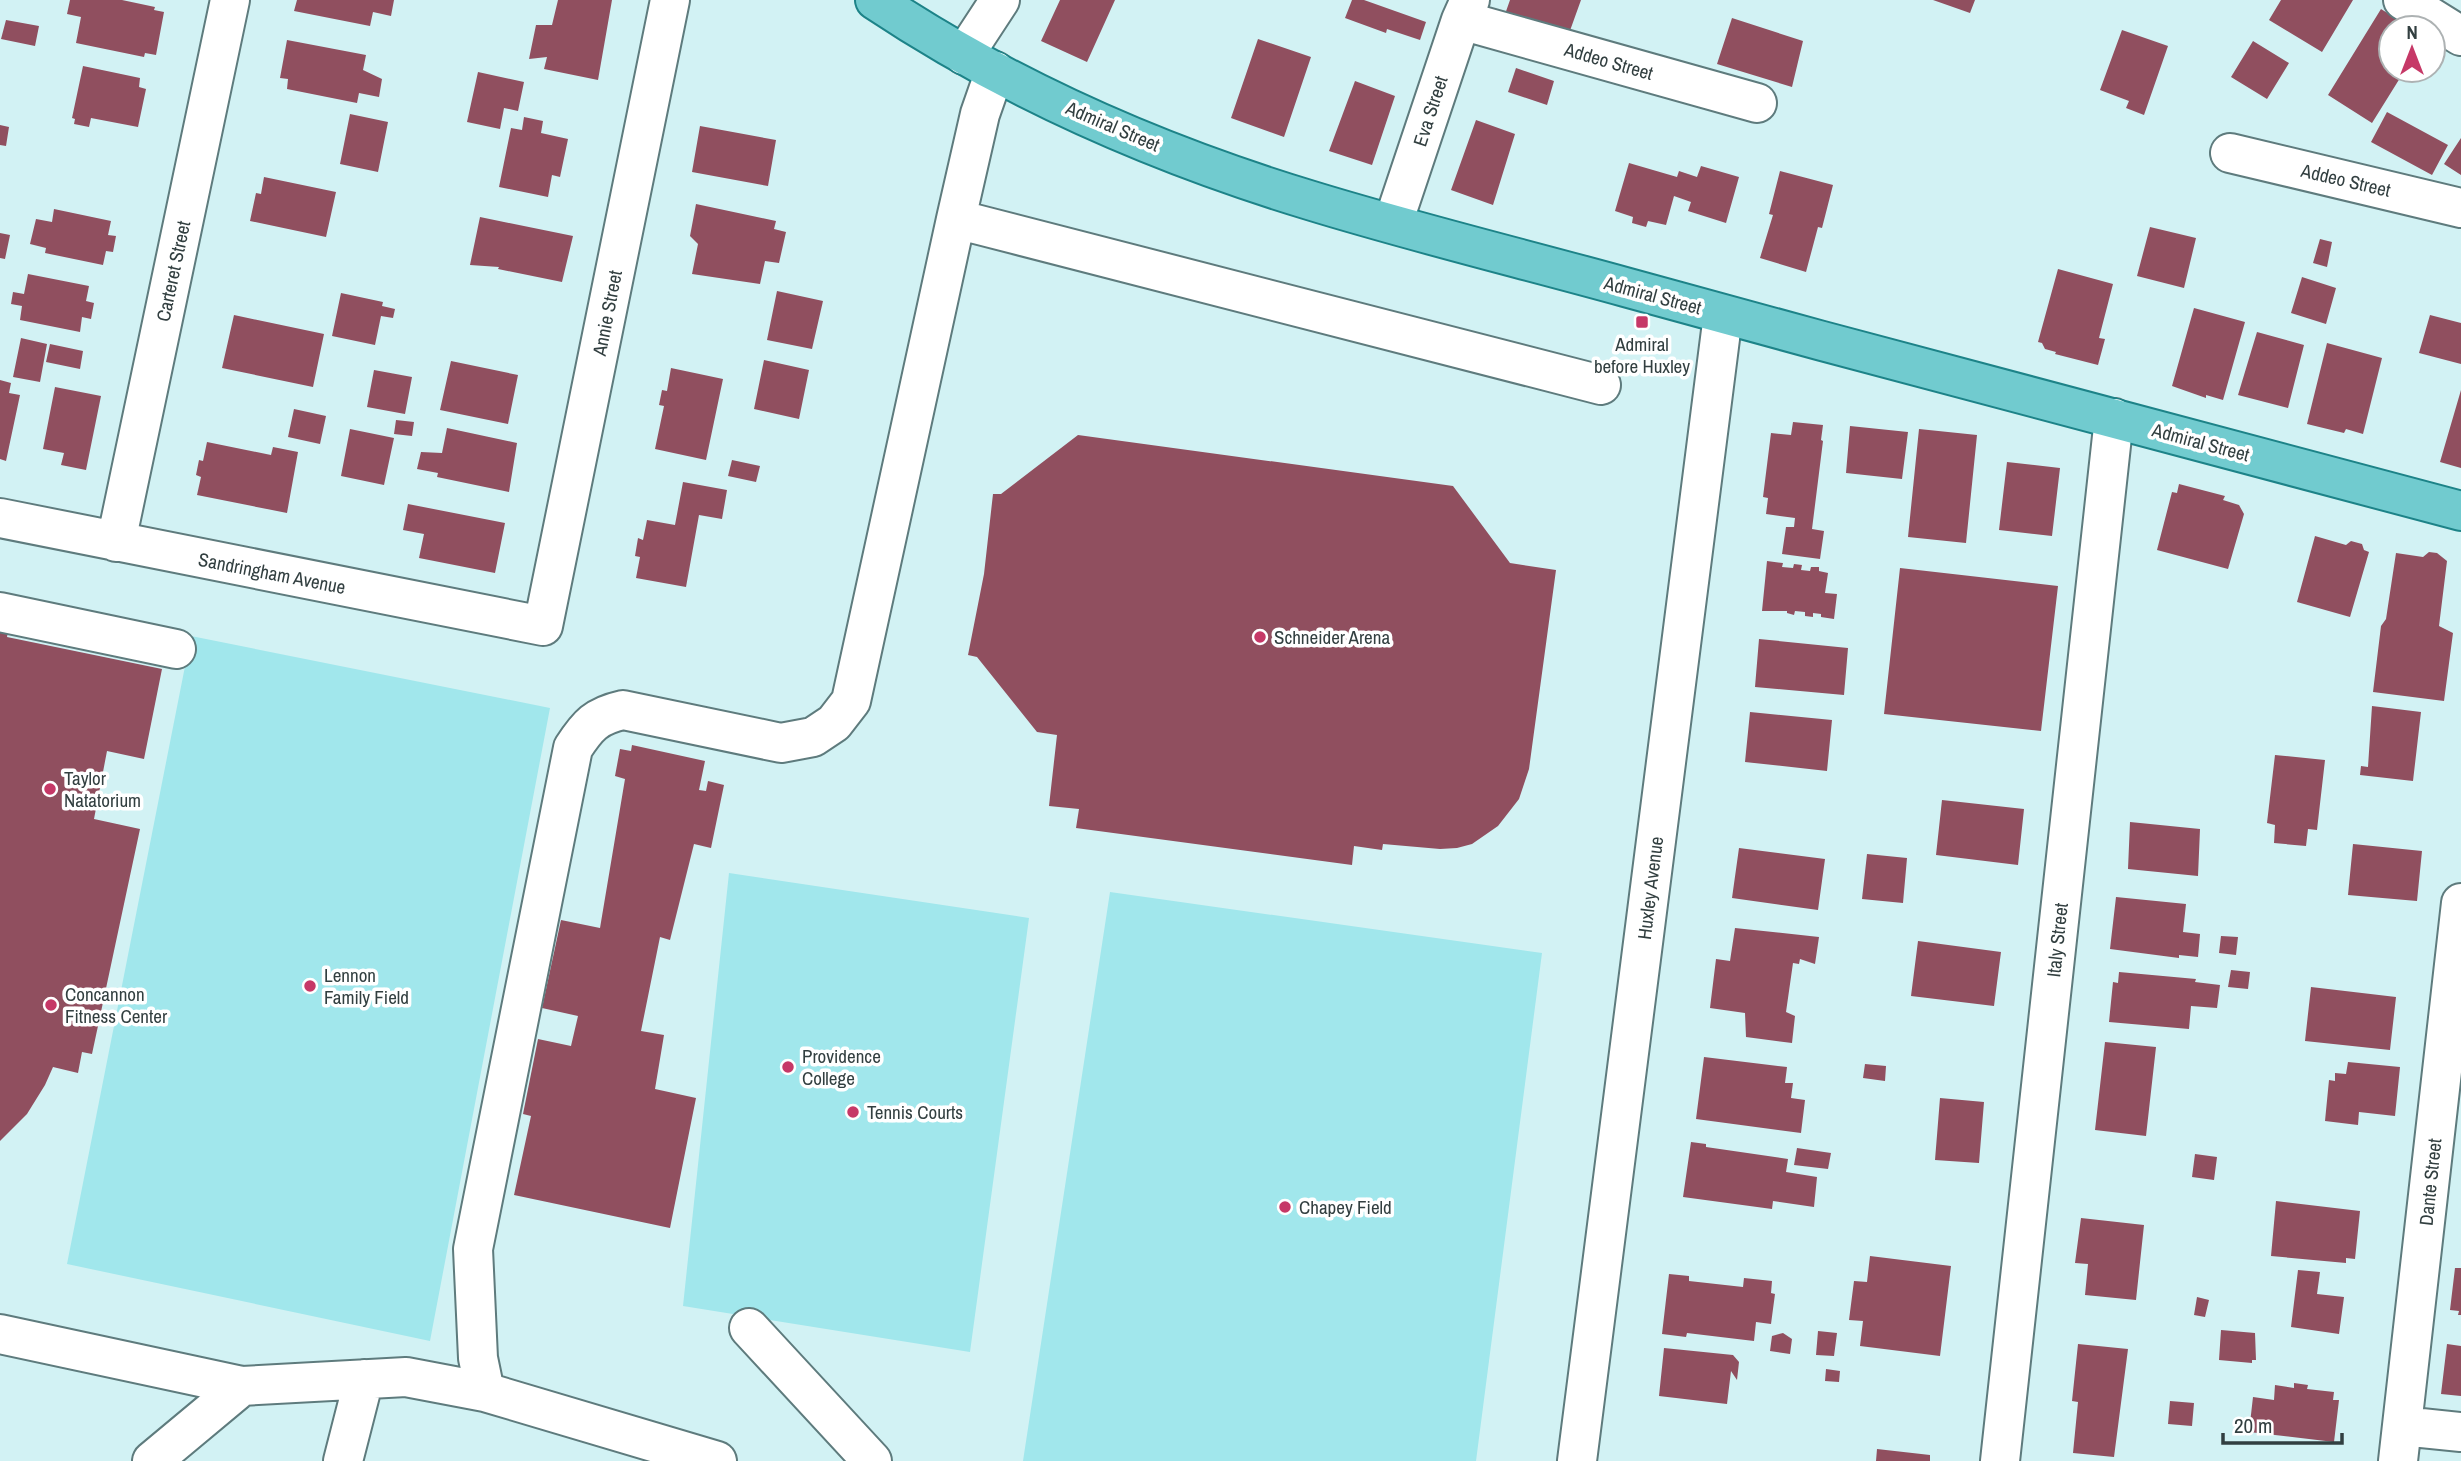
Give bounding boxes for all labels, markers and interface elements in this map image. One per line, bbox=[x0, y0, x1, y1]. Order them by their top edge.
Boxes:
north arrow bbox=[2377, 14, 2447, 84]
text: N bbox=[2406, 19, 2418, 45]
street label: Addeo Street bbox=[1561, 36, 1657, 86]
street label: Eva Street bbox=[1406, 72, 1454, 150]
street label: Admiral Street bbox=[1061, 94, 1165, 158]
street label: Addeo Street bbox=[2298, 157, 2394, 203]
street label: Carteret Street bbox=[150, 218, 196, 324]
street label: Annie Street bbox=[586, 267, 628, 359]
street label: Admiral Street bbox=[1601, 269, 1705, 321]
marker: Admiral before Huxley bbox=[1634, 314, 1650, 330]
place label: Admiral before Huxley bbox=[1594, 331, 1690, 379]
street label: Admiral Street bbox=[2149, 416, 2253, 468]
street label: Sandringham Avenue bbox=[196, 546, 348, 600]
place label: Schneider Arena bbox=[1274, 624, 1390, 650]
marker: Schneider Arena bbox=[1252, 629, 1268, 645]
place label: Taylor Natatorium bbox=[64, 765, 141, 813]
marker: Taylor Natatorium bbox=[42, 781, 58, 797]
street label: Huxley Avenue bbox=[1631, 835, 1669, 941]
street label: Italy Street bbox=[2040, 901, 2074, 978]
place label: Lennon Family Field bbox=[324, 962, 409, 1010]
marker: Lennon Family Field bbox=[302, 978, 318, 994]
place label: Concannon Fitness Center bbox=[65, 981, 168, 1029]
marker: Concannon Fitness Center bbox=[43, 997, 59, 1013]
place label: Providence College bbox=[802, 1043, 881, 1091]
marker: Providence College bbox=[780, 1059, 796, 1075]
place label: Tennis Courts bbox=[867, 1099, 963, 1125]
marker: Tennis Courts bbox=[845, 1104, 861, 1120]
street label: Dante Street bbox=[2412, 1136, 2448, 1227]
place label: Chapey Field bbox=[1299, 1194, 1392, 1220]
marker: Chapey Field bbox=[1277, 1199, 1293, 1215]
scale bar bbox=[2223, 1402, 2342, 1446]
text: 20 m bbox=[2234, 1411, 2272, 1440]

